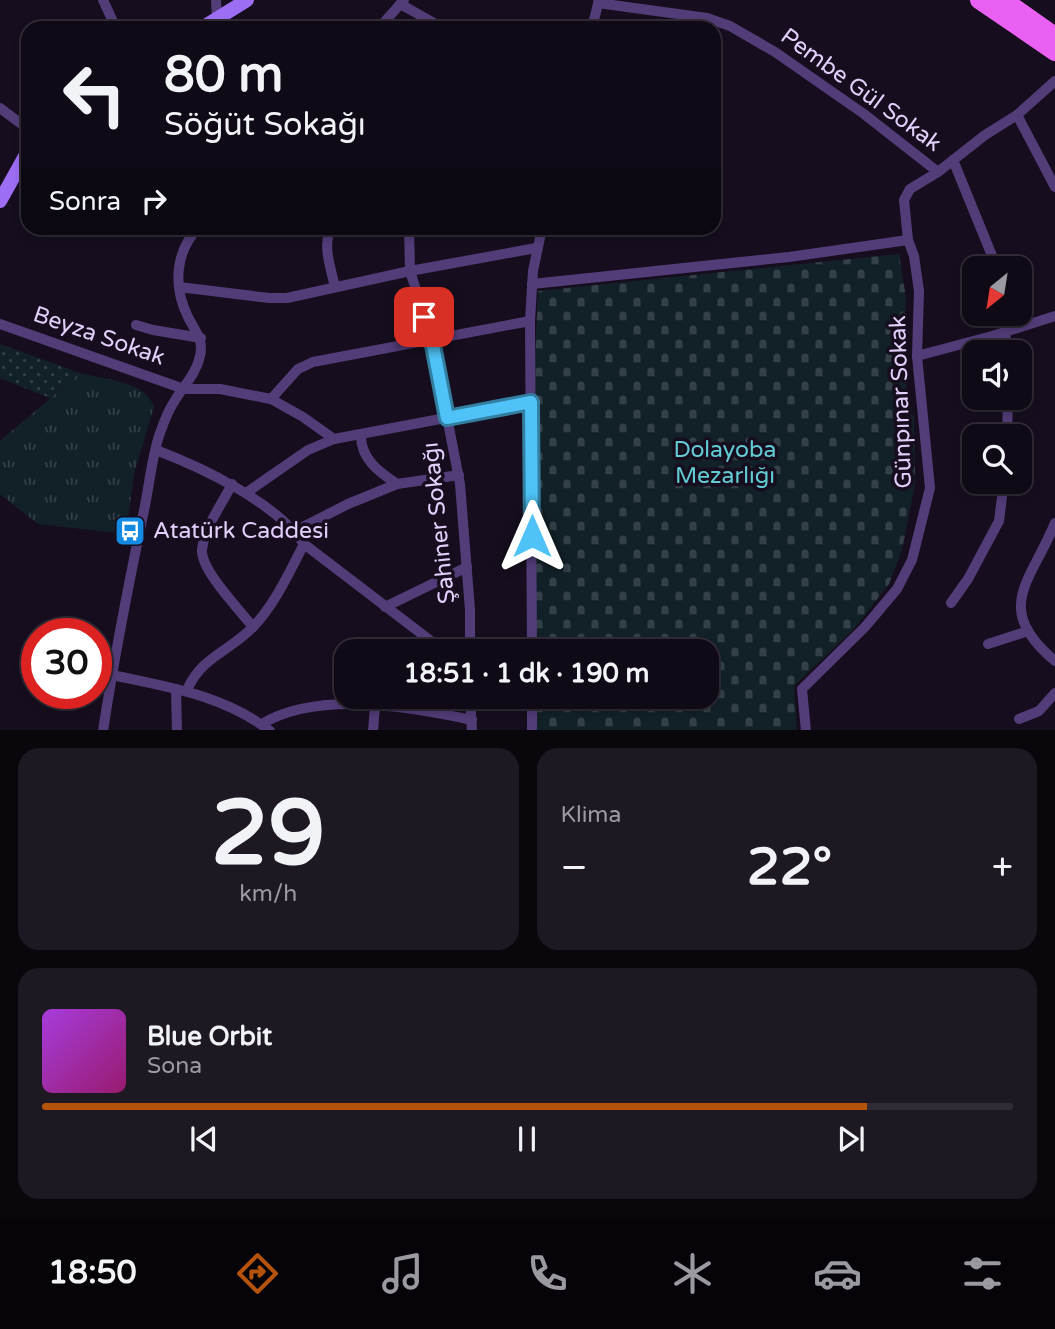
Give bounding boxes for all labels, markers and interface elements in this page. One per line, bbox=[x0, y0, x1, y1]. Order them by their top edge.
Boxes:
street label: Pembe Gül Sokak bbox=[775, 22, 947, 158]
text: 80 m bbox=[164, 46, 283, 105]
icon: left bbox=[49, 49, 140, 140]
text: Söğüt Sokağı bbox=[164, 106, 366, 144]
icon: right bbox=[135, 182, 173, 220]
text: Sonra bbox=[49, 186, 121, 217]
north arrow bbox=[962, 256, 1032, 326]
map controls bbox=[962, 256, 1032, 494]
pin bbox=[394, 287, 454, 347]
icon: arrive bbox=[405, 298, 443, 336]
street label: Beyza Sokak bbox=[30, 300, 168, 372]
street label: Günpınar Sokak bbox=[884, 315, 918, 489]
button: sound bbox=[962, 340, 1032, 410]
button: search bbox=[962, 424, 1032, 494]
park label: Dolayoba Mezarlığı bbox=[674, 436, 776, 490]
street label: Şahiner Sokağı bbox=[417, 441, 461, 605]
position arrow bbox=[495, 499, 569, 573]
bus stop icon: Atatürk Caddesi̇ bbox=[113, 514, 147, 548]
place label: Atatürk Caddesi̇ bbox=[153, 517, 329, 545]
speed limit sign: 30 bbox=[21, 618, 112, 709]
text: 18:51 · 1 dk · 190 m bbox=[404, 658, 649, 689]
text: 29 bbox=[211, 779, 325, 889]
text: Klima bbox=[561, 801, 621, 829]
text: 22° bbox=[747, 836, 832, 899]
text: − bbox=[561, 845, 588, 891]
text: + bbox=[992, 845, 1013, 891]
text: km/h bbox=[239, 880, 297, 908]
text: Blue Orbit bbox=[147, 1021, 272, 1052]
text: Sona bbox=[147, 1052, 202, 1080]
icon: previous bbox=[185, 1120, 223, 1158]
icon: pause bbox=[508, 1120, 546, 1158]
icon: next bbox=[832, 1120, 870, 1158]
icon: directions bbox=[233, 1249, 282, 1298]
icon: music bbox=[378, 1249, 427, 1298]
icon: phone bbox=[523, 1249, 572, 1298]
icon: climate bbox=[668, 1249, 717, 1298]
icon: car bbox=[813, 1249, 862, 1298]
icon: filters bbox=[958, 1249, 1007, 1298]
text: 18:50 bbox=[48, 1254, 137, 1292]

